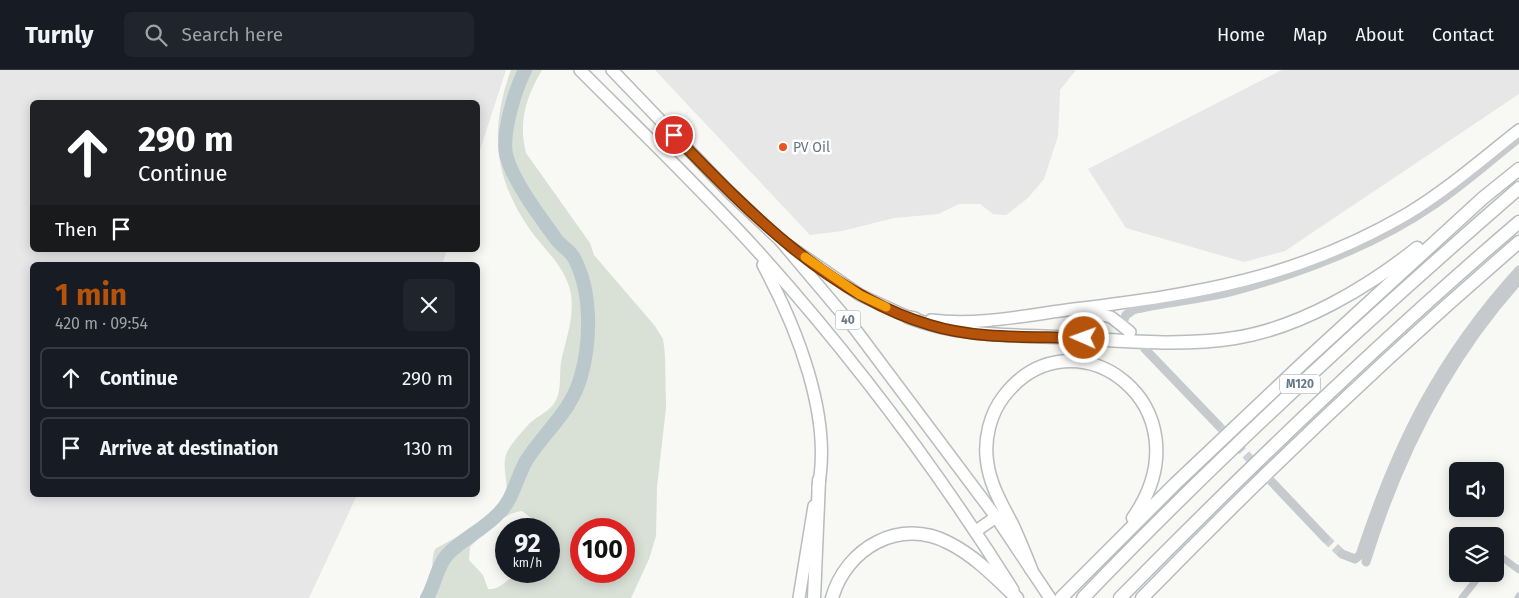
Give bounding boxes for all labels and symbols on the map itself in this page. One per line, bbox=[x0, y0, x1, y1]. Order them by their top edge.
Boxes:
pin bbox=[653, 114, 695, 156]
place label: PV Oil bbox=[793, 139, 830, 156]
marker: PV Oil bbox=[777, 141, 789, 153]
road number: 40 bbox=[836, 310, 860, 330]
position arrow bbox=[1057, 311, 1109, 363]
road number: M120 bbox=[1280, 374, 1320, 394]
speed limit sign: 100 bbox=[570, 518, 635, 583]

